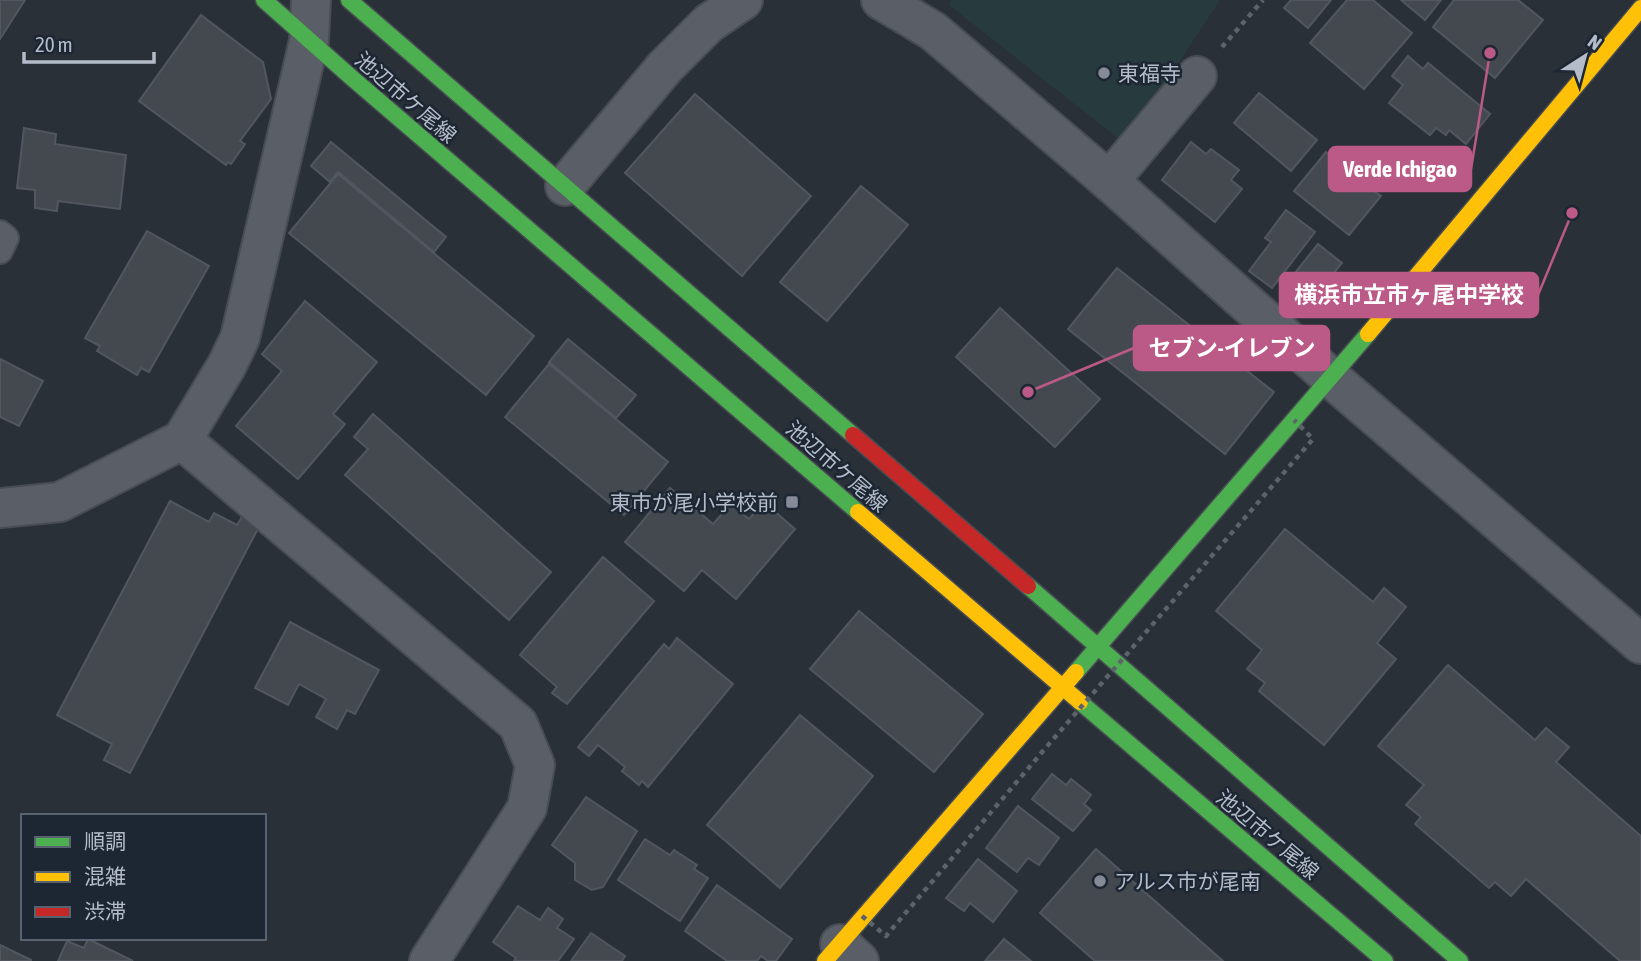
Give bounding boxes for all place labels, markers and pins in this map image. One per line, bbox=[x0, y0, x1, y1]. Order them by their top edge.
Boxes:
place label: 東福寺 bbox=[1118, 61, 1181, 85]
marker: 東福寺 bbox=[1096, 65, 1112, 81]
callout: Verde Ichigao bbox=[1329, 147, 1471, 191]
callout: 横浜市立市ヶ尾中学校 bbox=[1280, 273, 1538, 317]
callout: セブン-イレブン bbox=[1134, 326, 1329, 370]
place label: 東市が尾小学校前 bbox=[610, 490, 778, 514]
marker: 東市が尾小学校前 bbox=[784, 494, 800, 510]
place label: アルス市が尾南 bbox=[1114, 869, 1261, 893]
marker: アルス市が尾南 bbox=[1092, 873, 1108, 889]

